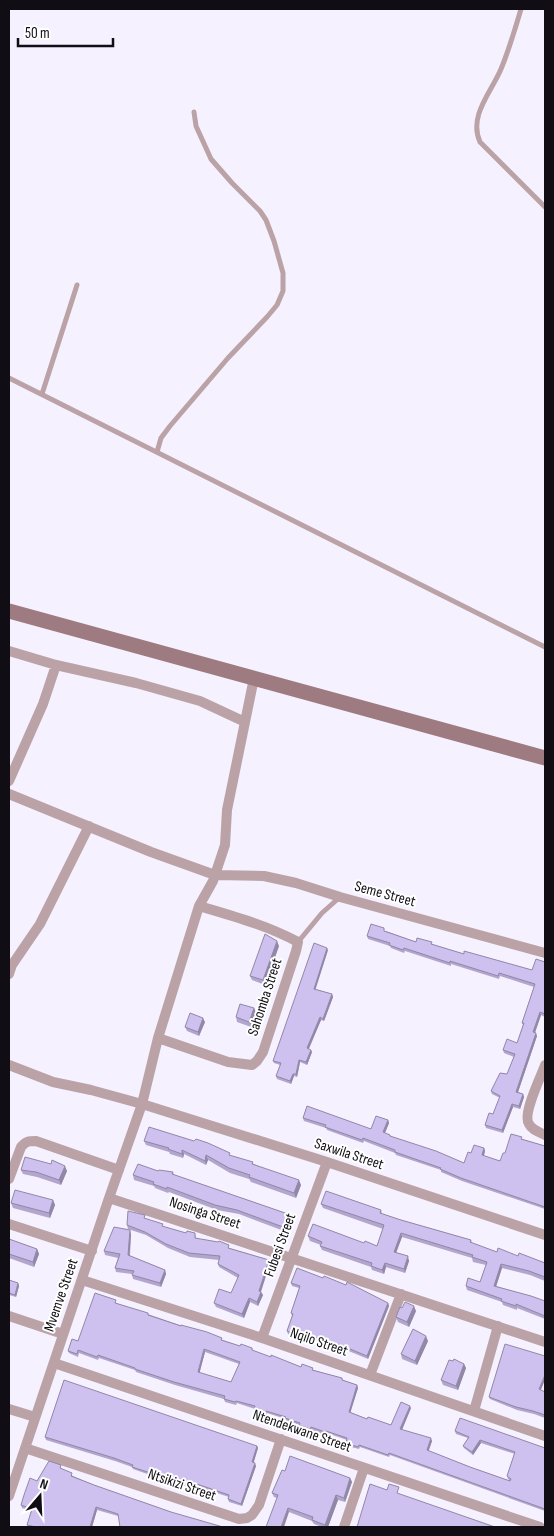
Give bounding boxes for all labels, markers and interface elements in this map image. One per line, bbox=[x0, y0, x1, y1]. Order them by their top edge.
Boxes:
scale bar bbox=[18, 15, 112, 47]
text: 50 m bbox=[25, 24, 50, 43]
street label: Seme Street bbox=[353, 877, 418, 911]
street label: Sahomba Street bbox=[244, 955, 287, 1038]
street label: Saxwila Street bbox=[312, 1134, 386, 1174]
street label: Nosinga Street bbox=[167, 1193, 244, 1234]
street label: Fubesi Street bbox=[260, 1210, 300, 1279]
street label: Mvemve Street bbox=[40, 1256, 82, 1334]
street label: Nqilo Street bbox=[288, 1323, 351, 1361]
street label: Ntendekwane Street bbox=[250, 1405, 354, 1457]
street label: Ntsikizi Street bbox=[145, 1464, 219, 1506]
north arrow bbox=[15, 1471, 65, 1521]
text: N bbox=[38, 1475, 50, 1493]

